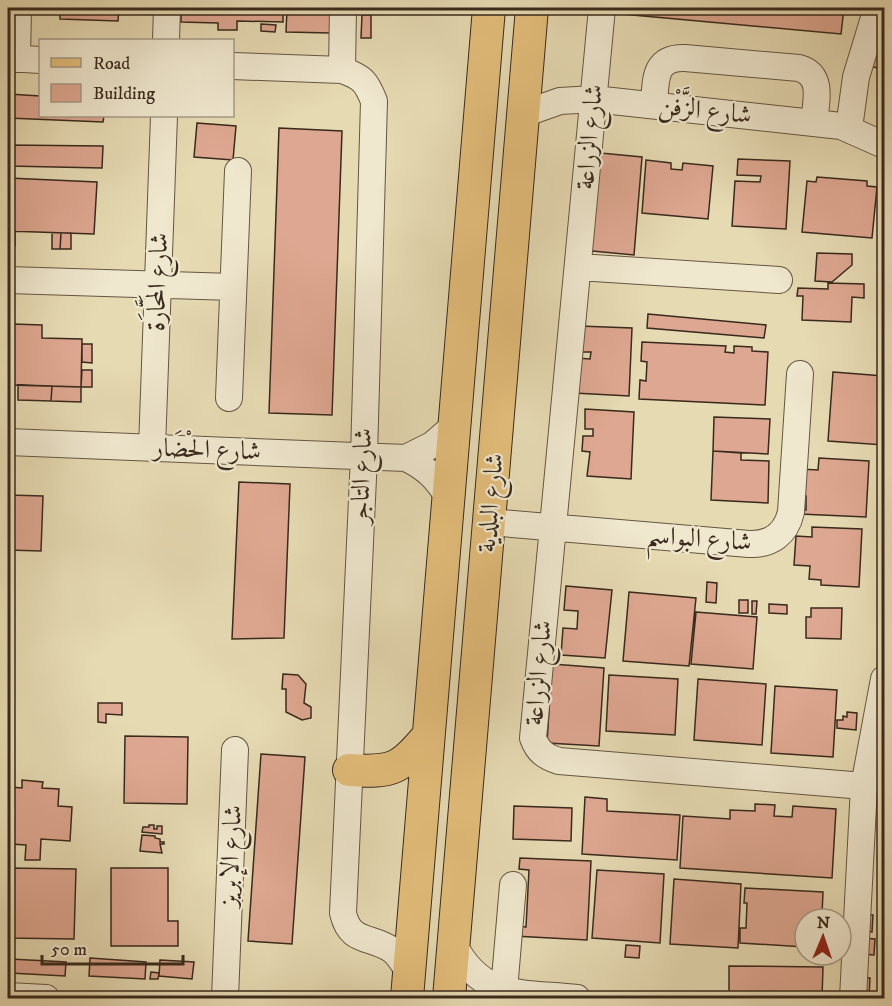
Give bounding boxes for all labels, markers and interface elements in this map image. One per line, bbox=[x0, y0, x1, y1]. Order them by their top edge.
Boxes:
legend bbox=[39, 39, 234, 117]
text: Road bbox=[93, 53, 130, 75]
text: Building bbox=[93, 83, 155, 105]
street label: شارع الزراعة bbox=[569, 83, 615, 191]
street label: شارع الزَّفْن bbox=[656, 83, 754, 136]
street label: شارع المَحَّارَة bbox=[133, 232, 180, 332]
street label: شارع التاجر bbox=[344, 427, 384, 528]
street label: شارع الحْضَار bbox=[149, 428, 262, 472]
street label: شارع البلدية bbox=[470, 452, 516, 554]
street label: شارع البواسم bbox=[645, 519, 753, 567]
street label: شارع الزراعة bbox=[518, 619, 564, 727]
street label: شارع الإبريز bbox=[212, 804, 254, 911]
north arrow bbox=[793, 907, 853, 967]
text: N bbox=[817, 913, 830, 933]
scale bar bbox=[42, 928, 183, 966]
text: 50 m bbox=[51, 939, 87, 961]

